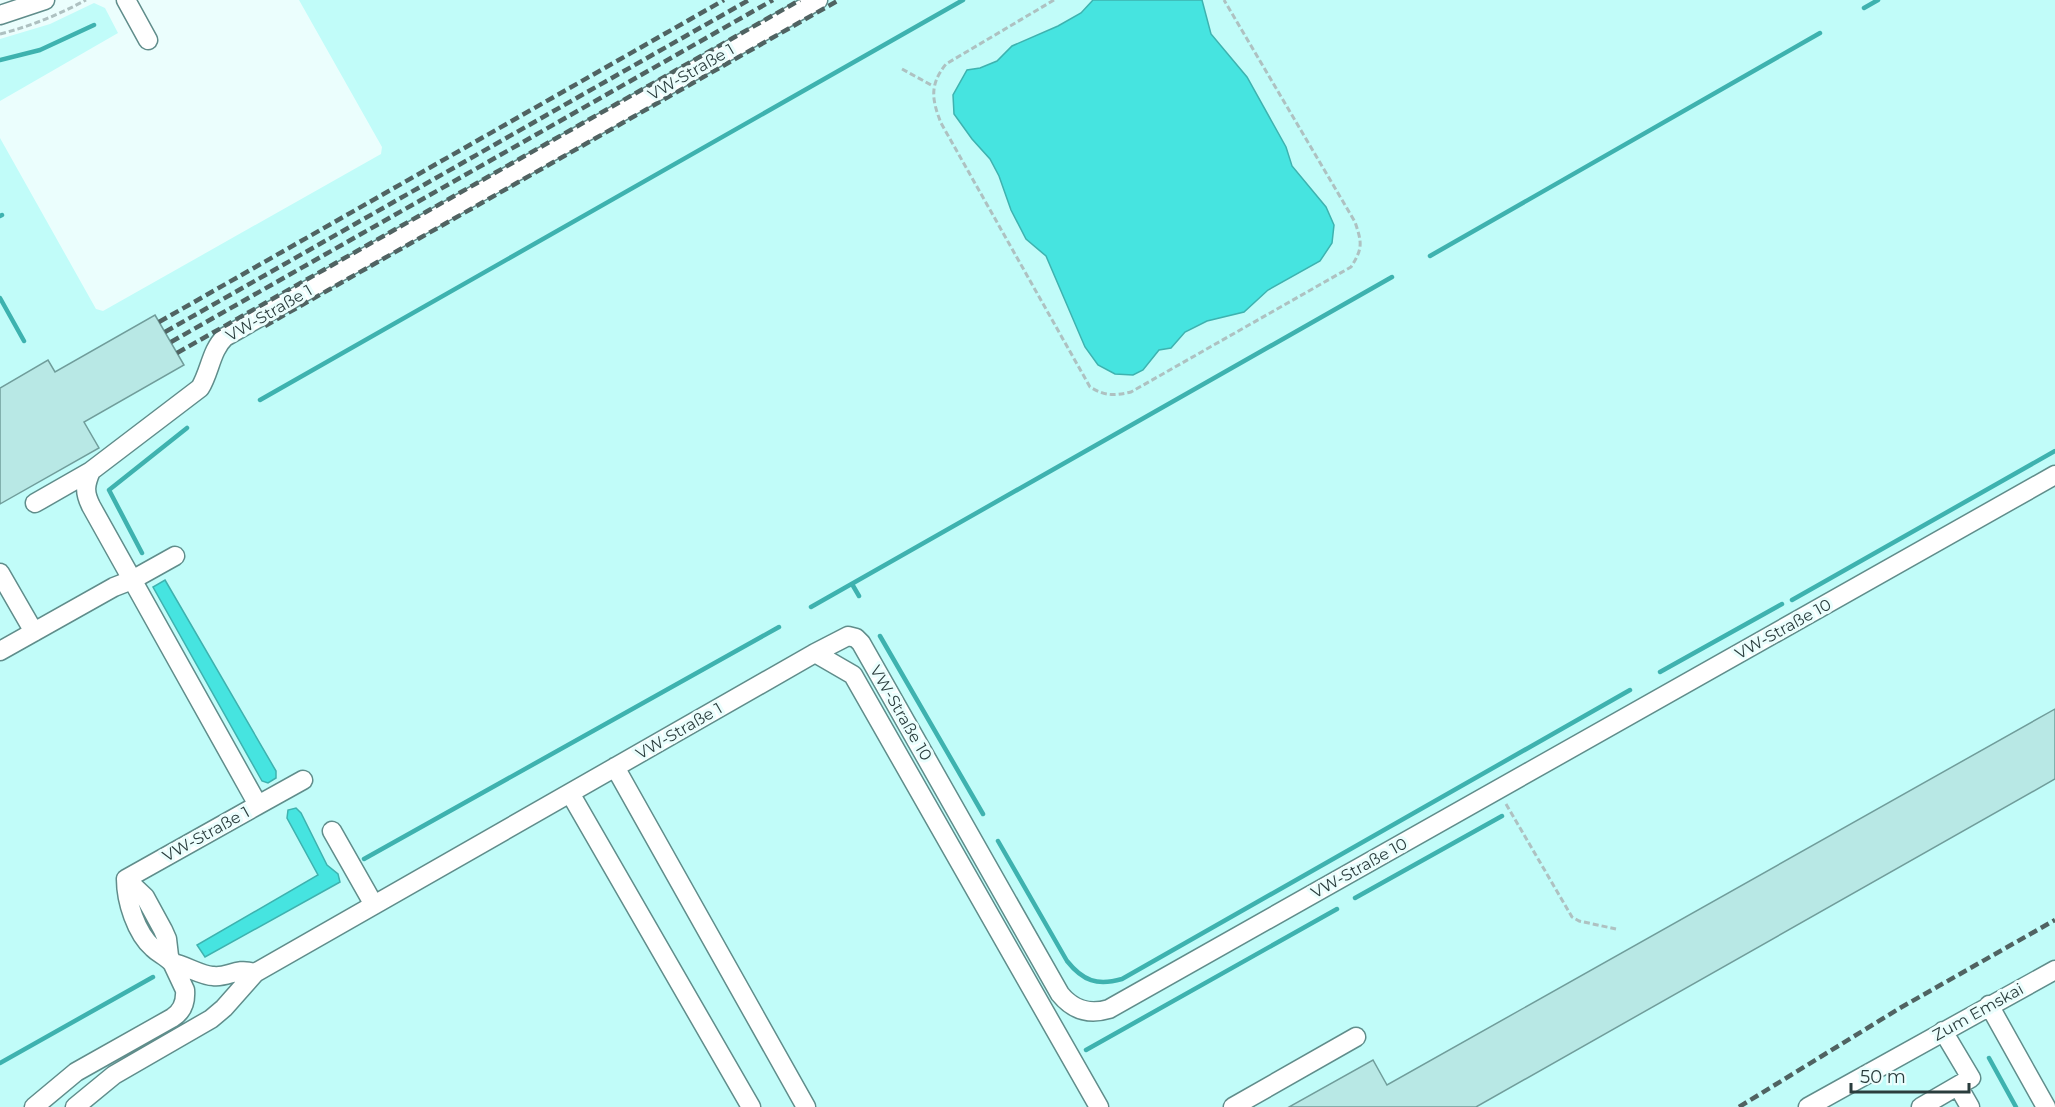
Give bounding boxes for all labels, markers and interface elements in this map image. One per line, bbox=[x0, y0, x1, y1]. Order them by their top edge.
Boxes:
street label: VW-Straße 1 bbox=[645, 40, 737, 104]
street label: VW-Straße 1 bbox=[223, 281, 315, 345]
street label: VW-Straße 10 bbox=[1732, 595, 1834, 663]
street label: VW-Straße 10 bbox=[866, 662, 936, 764]
street label: VW-Straße 1 bbox=[633, 699, 725, 763]
street label: VW-Straße 1 bbox=[159, 802, 253, 866]
street label: VW-Straße 10 bbox=[1308, 834, 1410, 902]
street label: Zum Emskai bbox=[1929, 979, 2027, 1045]
scale bar bbox=[1851, 1056, 1970, 1094]
text: 50 m bbox=[1860, 1066, 1906, 1088]

